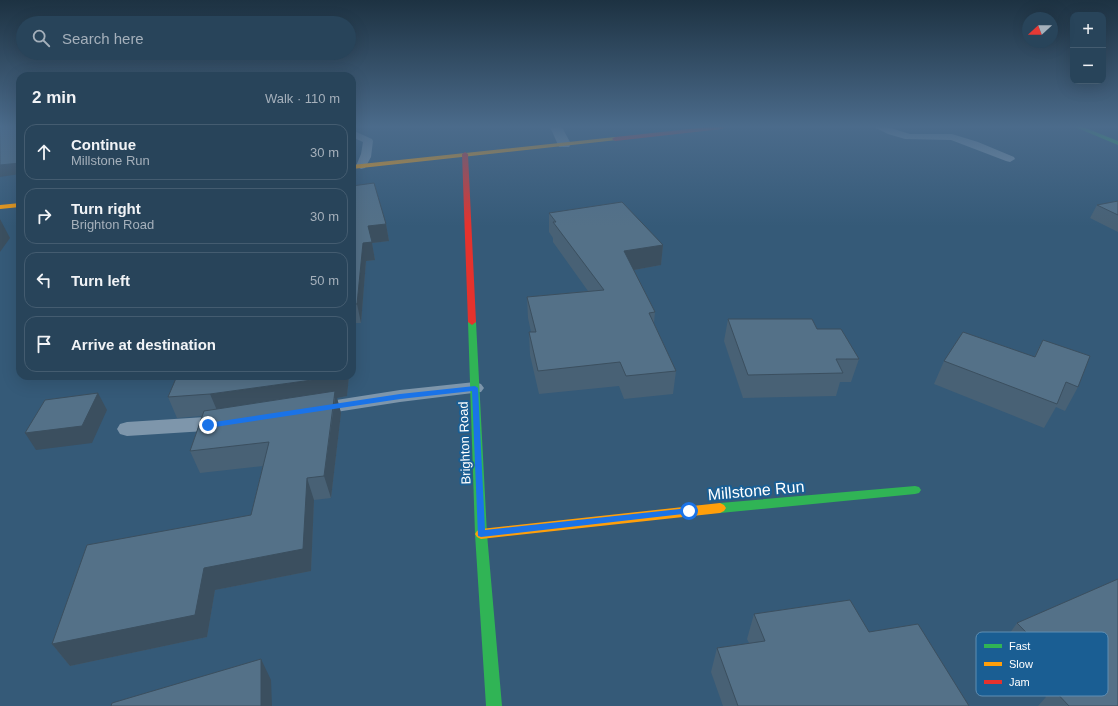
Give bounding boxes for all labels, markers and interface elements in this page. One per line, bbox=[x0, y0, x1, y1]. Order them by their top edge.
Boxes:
north arrow bbox=[1022, 12, 1058, 48]
map controls bbox=[1070, 12, 1106, 84]
button: + bbox=[1070, 12, 1106, 48]
search box bbox=[16, 16, 356, 60]
icon: search bbox=[30, 27, 52, 49]
text: Search here bbox=[62, 30, 144, 47]
button: − bbox=[1070, 48, 1106, 84]
text: 2 min bbox=[32, 88, 76, 107]
text: Walk · 110 m bbox=[265, 91, 340, 106]
text: Continue bbox=[71, 136, 136, 153]
icon: ahead bbox=[33, 141, 55, 163]
text: 30 m bbox=[310, 145, 339, 160]
text: Millstone Run bbox=[71, 153, 150, 168]
text: Turn right bbox=[71, 200, 141, 217]
icon: right bbox=[33, 205, 55, 227]
text: 30 m bbox=[310, 209, 339, 224]
text: Brighton Road bbox=[71, 217, 154, 232]
icon: left bbox=[33, 269, 55, 291]
text: Turn left bbox=[71, 272, 130, 289]
text: 50 m bbox=[310, 273, 339, 288]
icon: arrive bbox=[33, 333, 55, 355]
text: Arrive at destination bbox=[71, 336, 216, 353]
street label: Brighton Road bbox=[456, 401, 473, 485]
route end bbox=[199, 416, 217, 434]
street label: Millstone Run bbox=[707, 478, 805, 503]
route start bbox=[680, 502, 698, 520]
legend bbox=[976, 632, 1108, 696]
text: Fast bbox=[1009, 640, 1030, 652]
text: Slow bbox=[1009, 658, 1033, 670]
text: Jam bbox=[1009, 676, 1030, 688]

